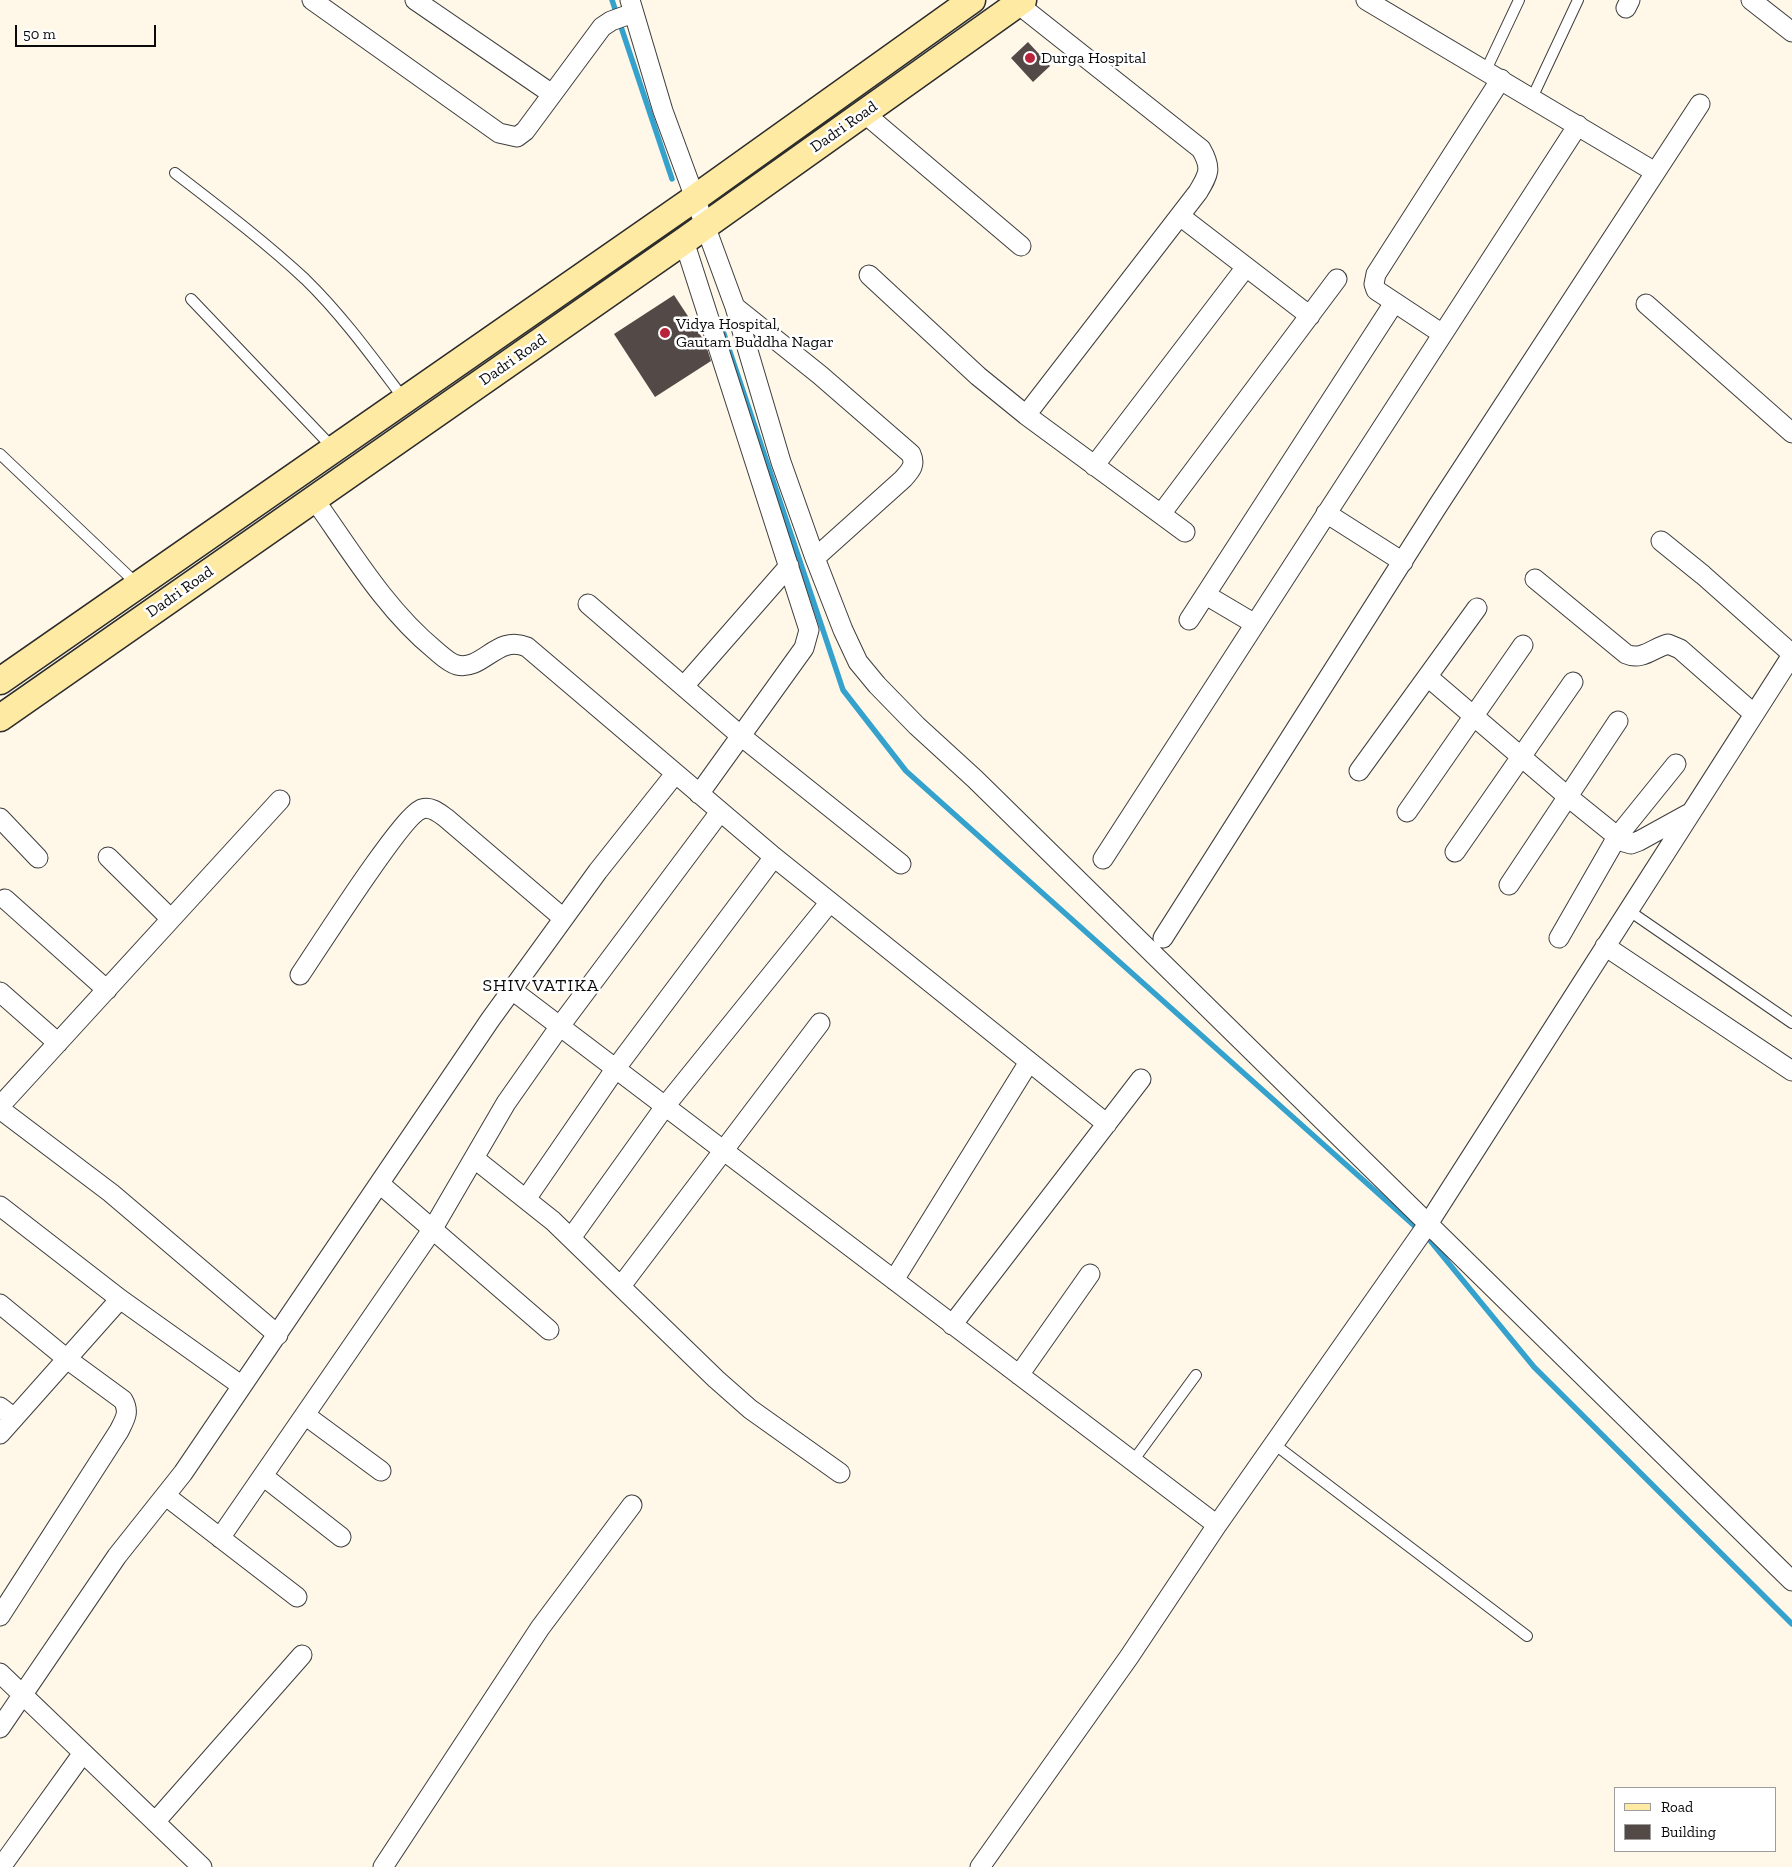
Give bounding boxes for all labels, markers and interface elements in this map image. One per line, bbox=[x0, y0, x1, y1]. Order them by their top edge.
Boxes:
scale bar bbox=[18, 15, 159, 47]
text: 50 m bbox=[23, 25, 56, 43]
place label: Durga Hospital bbox=[1041, 48, 1146, 68]
marker: Durga Hospital bbox=[1023, 51, 1037, 65]
street label: Dadri Road bbox=[807, 97, 881, 157]
place label: Vidya Hospital, Gautam Buddha Nagar bbox=[676, 314, 834, 352]
marker: Vidya Hospital, Gautam Buddha Nagar bbox=[658, 326, 672, 340]
street label: Dadri Road bbox=[476, 330, 550, 390]
street label: Dadri Road bbox=[143, 562, 217, 622]
district label: SHIV VATIKA bbox=[481, 975, 601, 997]
legend bbox=[1614, 1787, 1777, 1852]
text: Road bbox=[1661, 1798, 1693, 1816]
text: Building bbox=[1661, 1823, 1716, 1841]

